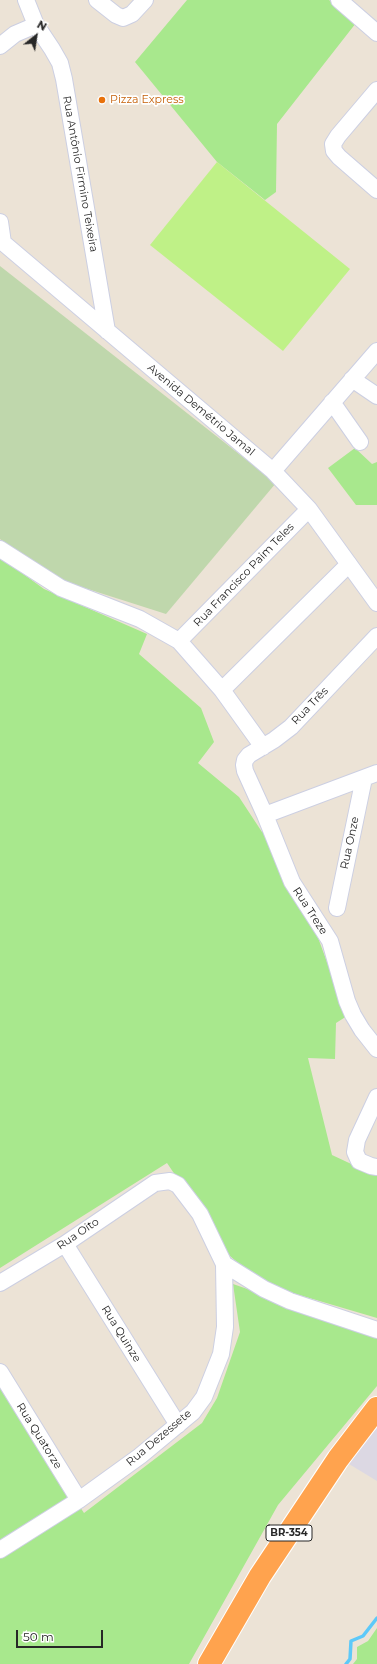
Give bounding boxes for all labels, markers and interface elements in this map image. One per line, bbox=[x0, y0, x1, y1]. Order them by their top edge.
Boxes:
north arrow bbox=[16, 16, 56, 56]
text: N bbox=[35, 17, 49, 34]
place label: Pizza Express bbox=[110, 93, 184, 107]
street label: Rua Antônio Firmino Teixeira bbox=[60, 95, 100, 253]
marker: Pizza Express bbox=[97, 95, 107, 105]
street label: Avenida Demétrio Jamal bbox=[145, 361, 257, 459]
street label: Rua Francisco Paim Teles bbox=[191, 520, 297, 630]
street label: Rua Três bbox=[289, 684, 331, 728]
street label: Rua Onze bbox=[338, 815, 362, 871]
street label: Rua Treze bbox=[290, 885, 330, 937]
street label: Rua Oito bbox=[54, 1215, 102, 1253]
street label: Rua Quinze bbox=[98, 1303, 144, 1365]
street label: Rua Quatorze bbox=[13, 1400, 65, 1472]
street label: Rua Dezessete bbox=[124, 1407, 194, 1469]
road number: BR-354 bbox=[266, 1525, 312, 1541]
scale bar bbox=[18, 1622, 105, 1648]
text: 50 m bbox=[23, 1629, 54, 1644]

